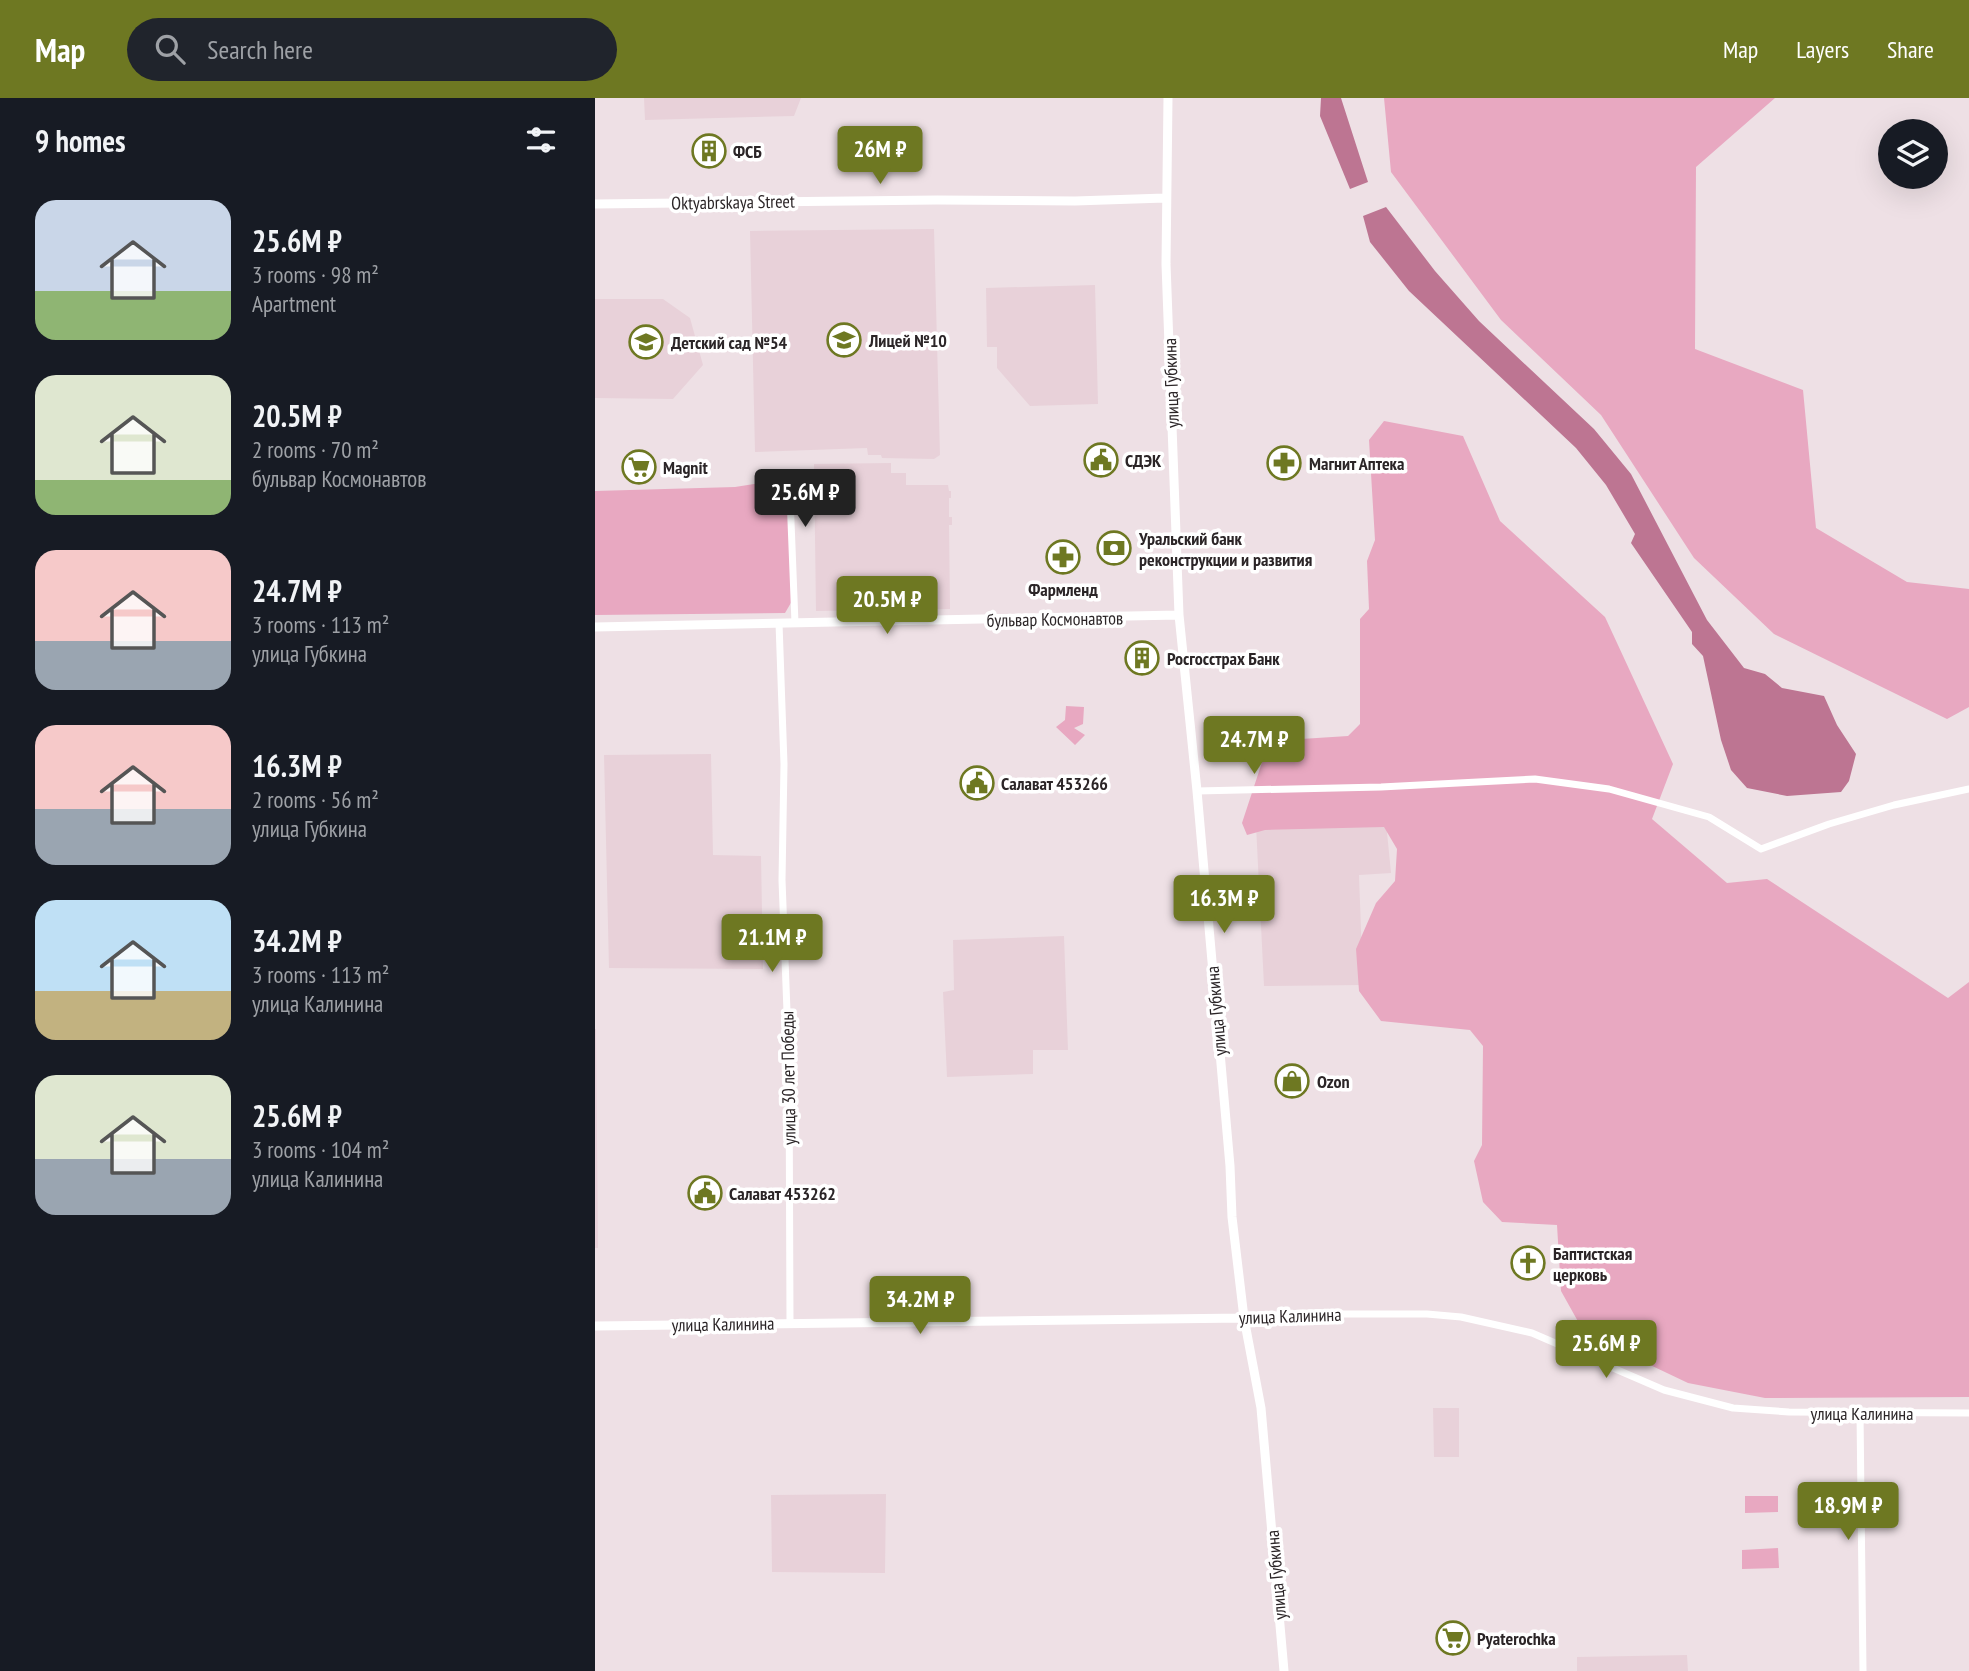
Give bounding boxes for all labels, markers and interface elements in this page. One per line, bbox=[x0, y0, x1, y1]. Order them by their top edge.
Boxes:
search box bbox=[127, 18, 617, 81]
text: Map bbox=[35, 28, 85, 71]
icon: search bbox=[151, 30, 189, 68]
text: Search here bbox=[207, 33, 313, 66]
text: Map bbox=[1723, 34, 1758, 65]
text: Layers bbox=[1796, 34, 1849, 65]
text: Share bbox=[1887, 34, 1934, 65]
map controls bbox=[1878, 119, 1948, 189]
button: layers bbox=[1878, 119, 1948, 189]
text: 9 homes bbox=[35, 121, 126, 160]
icon: filters bbox=[522, 121, 560, 159]
pin: 26M ₽ bbox=[831, 126, 929, 186]
building icon: ФСБ bbox=[690, 132, 728, 170]
text: 26M ₽ bbox=[854, 134, 906, 163]
place label: ФСБ bbox=[733, 140, 762, 163]
street label: Oktyabrskaya Street bbox=[671, 189, 795, 215]
text: 25.6M ₽ bbox=[252, 221, 342, 260]
icon: home bbox=[91, 228, 175, 312]
text: 3 rooms · 98 m² bbox=[252, 260, 379, 289]
text: Apartment bbox=[252, 289, 336, 318]
school or university icon: Лицей №10 bbox=[825, 321, 863, 359]
school or university icon: Детский сад №54 bbox=[627, 323, 665, 361]
place label: Лицей №10 bbox=[868, 329, 947, 352]
place label: Детский сад №54 bbox=[671, 331, 788, 354]
street label: улица Губкина bbox=[1158, 338, 1184, 428]
text: 20.5M ₽ bbox=[252, 396, 342, 435]
icon: home bbox=[91, 403, 175, 487]
text: 2 rooms · 70 m² bbox=[252, 435, 379, 464]
public building icon: СДЭК bbox=[1082, 441, 1120, 479]
pharmacy icon: Магнит Аптека bbox=[1265, 444, 1303, 482]
supermarket icon: Magnit bbox=[620, 448, 658, 486]
place label: СДЭК bbox=[1125, 449, 1162, 472]
place label: Магнит Аптека bbox=[1309, 452, 1404, 475]
place label: Magnit bbox=[663, 456, 708, 479]
text: бульвар Космонавтов bbox=[252, 464, 426, 493]
pin: 25.6M ₽ bbox=[740, 470, 870, 529]
text: 25.6M ₽ bbox=[771, 477, 839, 506]
place label: Уральский банк реконструкции и развития bbox=[1138, 527, 1312, 571]
bank icon: Уральский банк реконструкции и развития bbox=[1095, 529, 1133, 567]
pharmacy icon: Фармленд bbox=[1044, 538, 1082, 576]
text: 24.7M ₽ bbox=[252, 571, 342, 610]
pin: 20.5M ₽ bbox=[822, 576, 952, 636]
icon: home bbox=[91, 578, 175, 662]
place label: Фармленд bbox=[1028, 578, 1098, 601]
text: 20.5M ₽ bbox=[853, 584, 921, 613]
street label: бульвар Космонавтов bbox=[987, 606, 1123, 632]
text: 3 rooms · 113 m² bbox=[252, 610, 389, 639]
text: улица Губкина bbox=[252, 639, 367, 668]
building icon: Росгосстрах Банк bbox=[1123, 639, 1161, 677]
place label: Росгосстрах Банк bbox=[1167, 647, 1280, 670]
pin: 24.7M ₽ bbox=[1189, 716, 1319, 776]
text: 24.7M ₽ bbox=[1220, 724, 1288, 753]
text: 16.3M ₽ bbox=[252, 746, 342, 785]
icon: home bbox=[91, 753, 175, 837]
public building icon: Салават 453266 bbox=[958, 764, 996, 802]
place label: Салават 453266 bbox=[1001, 772, 1108, 795]
text: 2 rooms · 56 m² bbox=[252, 785, 379, 814]
text: улица Губкина bbox=[252, 814, 367, 843]
pin: 16.3M ₽ bbox=[1159, 876, 1289, 935]
text: 16.3M ₽ bbox=[1190, 883, 1258, 912]
pin: 21.1M ₽ bbox=[707, 914, 837, 974]
text: 34.2M ₽ bbox=[252, 921, 342, 960]
text: 21.1M ₽ bbox=[738, 922, 806, 951]
icon: home bbox=[91, 928, 175, 1012]
text: 3 rooms · 113 m² bbox=[252, 960, 389, 989]
street label: улица Губкина bbox=[1201, 965, 1231, 1057]
text: улица Калинина bbox=[252, 989, 383, 1018]
street label: улица 30 лет Победы bbox=[775, 1011, 801, 1145]
shop icon: Ozon bbox=[1273, 1062, 1311, 1100]
place label: Ozon bbox=[1317, 1070, 1350, 1093]
text: 25.6M ₽ bbox=[252, 1096, 342, 1135]
icon: home bbox=[91, 1103, 175, 1187]
text: 3 rooms · 104 m² bbox=[252, 1135, 389, 1164]
text: улица Калинина bbox=[252, 1164, 383, 1193]
public building icon: Салават 453262 bbox=[686, 1174, 724, 1212]
place label: Салават 453262 bbox=[729, 1182, 836, 1205]
place label: Баптистская церковь bbox=[1553, 1242, 1632, 1286]
church icon: Баптистская церковь bbox=[1509, 1244, 1547, 1282]
pin: 34.2M ₽ bbox=[855, 1276, 985, 1336]
text: 34.2M ₽ bbox=[886, 1284, 954, 1313]
street label: улица Калинина bbox=[1238, 1303, 1342, 1329]
street label: улица Калинина bbox=[671, 1312, 775, 1336]
pin: 25.6M ₽ bbox=[1541, 1320, 1671, 1380]
text: 25.6M ₽ bbox=[1572, 1328, 1640, 1357]
street label: улица Калинина bbox=[1811, 1402, 1913, 1425]
pin: 18.9M ₽ bbox=[1783, 1482, 1913, 1542]
text: 18.9M ₽ bbox=[1814, 1490, 1882, 1519]
street label: улица Губкина bbox=[1261, 1529, 1291, 1621]
supermarket icon: Pyaterochka bbox=[1434, 1619, 1472, 1657]
place label: Pyaterochka bbox=[1477, 1627, 1556, 1650]

